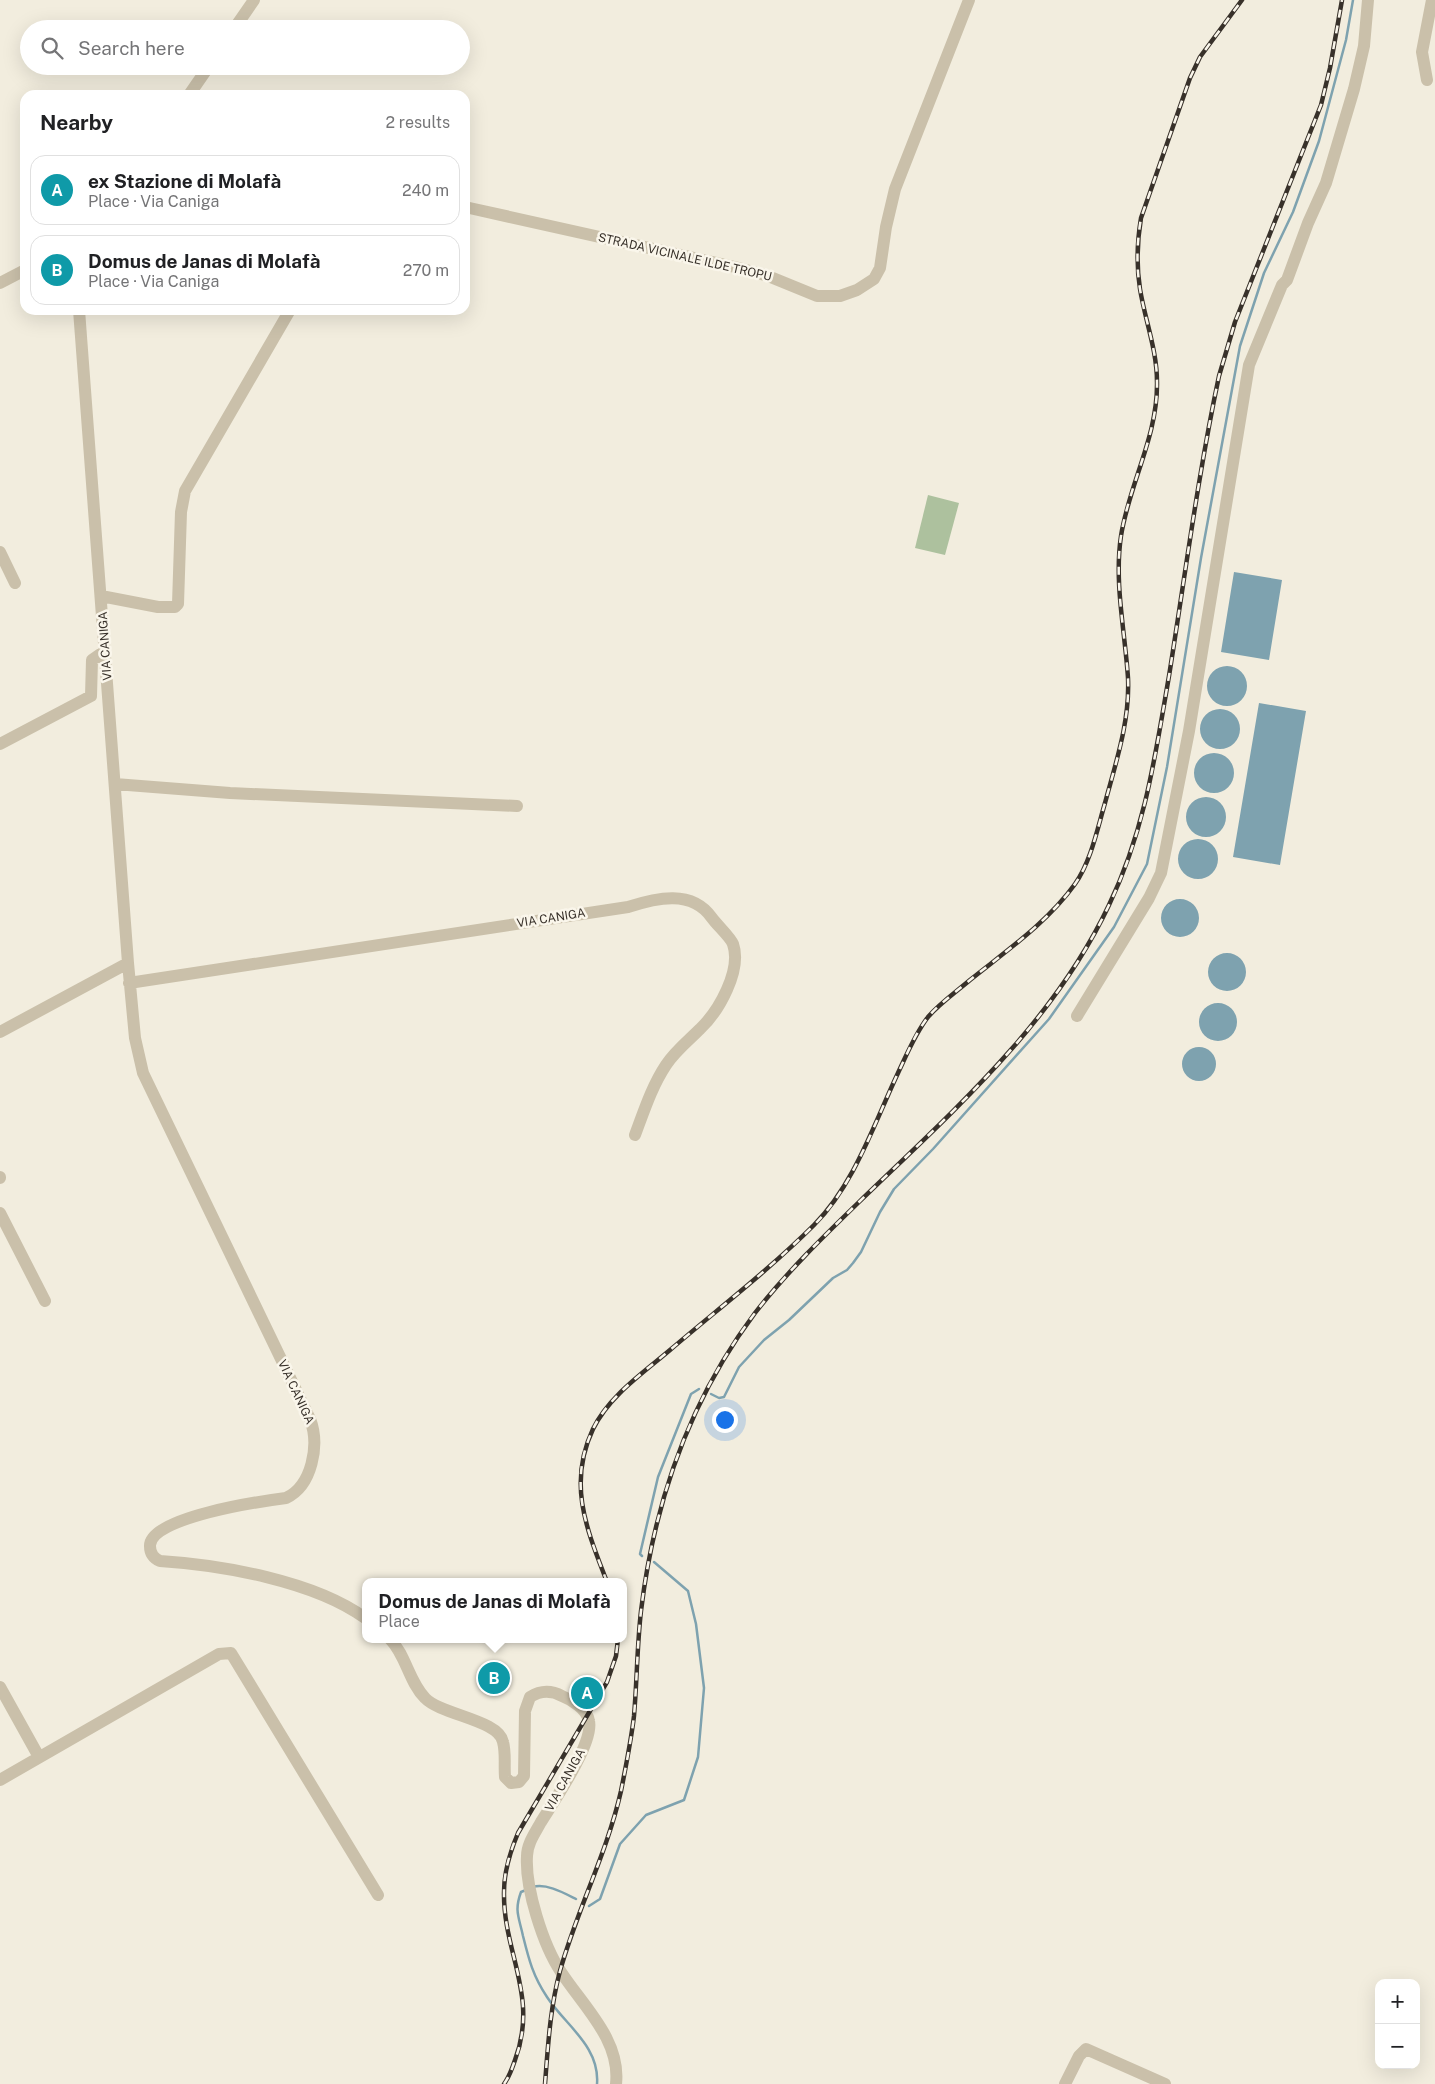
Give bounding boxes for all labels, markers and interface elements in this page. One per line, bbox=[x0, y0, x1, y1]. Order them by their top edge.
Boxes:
search box bbox=[20, 20, 470, 75]
icon: search bbox=[38, 34, 66, 62]
text: Search here bbox=[78, 37, 185, 59]
text: Nearby bbox=[40, 110, 113, 135]
text: 2 results bbox=[385, 113, 450, 132]
text: ex Stazione di Molafà bbox=[88, 170, 281, 192]
text: A bbox=[51, 181, 63, 200]
text: 240 m bbox=[402, 181, 449, 200]
text: Place · Via Caniga bbox=[88, 192, 219, 211]
street label: STRADA VICINALE ILDE TROPU bbox=[597, 230, 773, 284]
text: Domus de Janas di Molafà bbox=[88, 250, 320, 272]
text: B bbox=[52, 261, 62, 280]
text: 270 m bbox=[403, 261, 449, 280]
text: Place · Via Caniga bbox=[88, 272, 219, 291]
street label: VIA CANIGA bbox=[96, 610, 114, 681]
street label: VIA CANIGA bbox=[516, 906, 587, 930]
street label: VIA CANIGA bbox=[275, 1358, 317, 1427]
your location bbox=[712, 1407, 738, 1433]
popup bbox=[362, 1578, 627, 1643]
text: Domus de Janas di Molafà bbox=[378, 1590, 611, 1612]
text: Place bbox=[378, 1612, 420, 1631]
pin: B bbox=[478, 1659, 510, 1697]
pin: A bbox=[571, 1674, 603, 1712]
street label: VIA CANIGA bbox=[542, 1746, 588, 1814]
map controls bbox=[1375, 1979, 1420, 2069]
button: + bbox=[1375, 1979, 1420, 2024]
button: − bbox=[1375, 2024, 1420, 2069]

